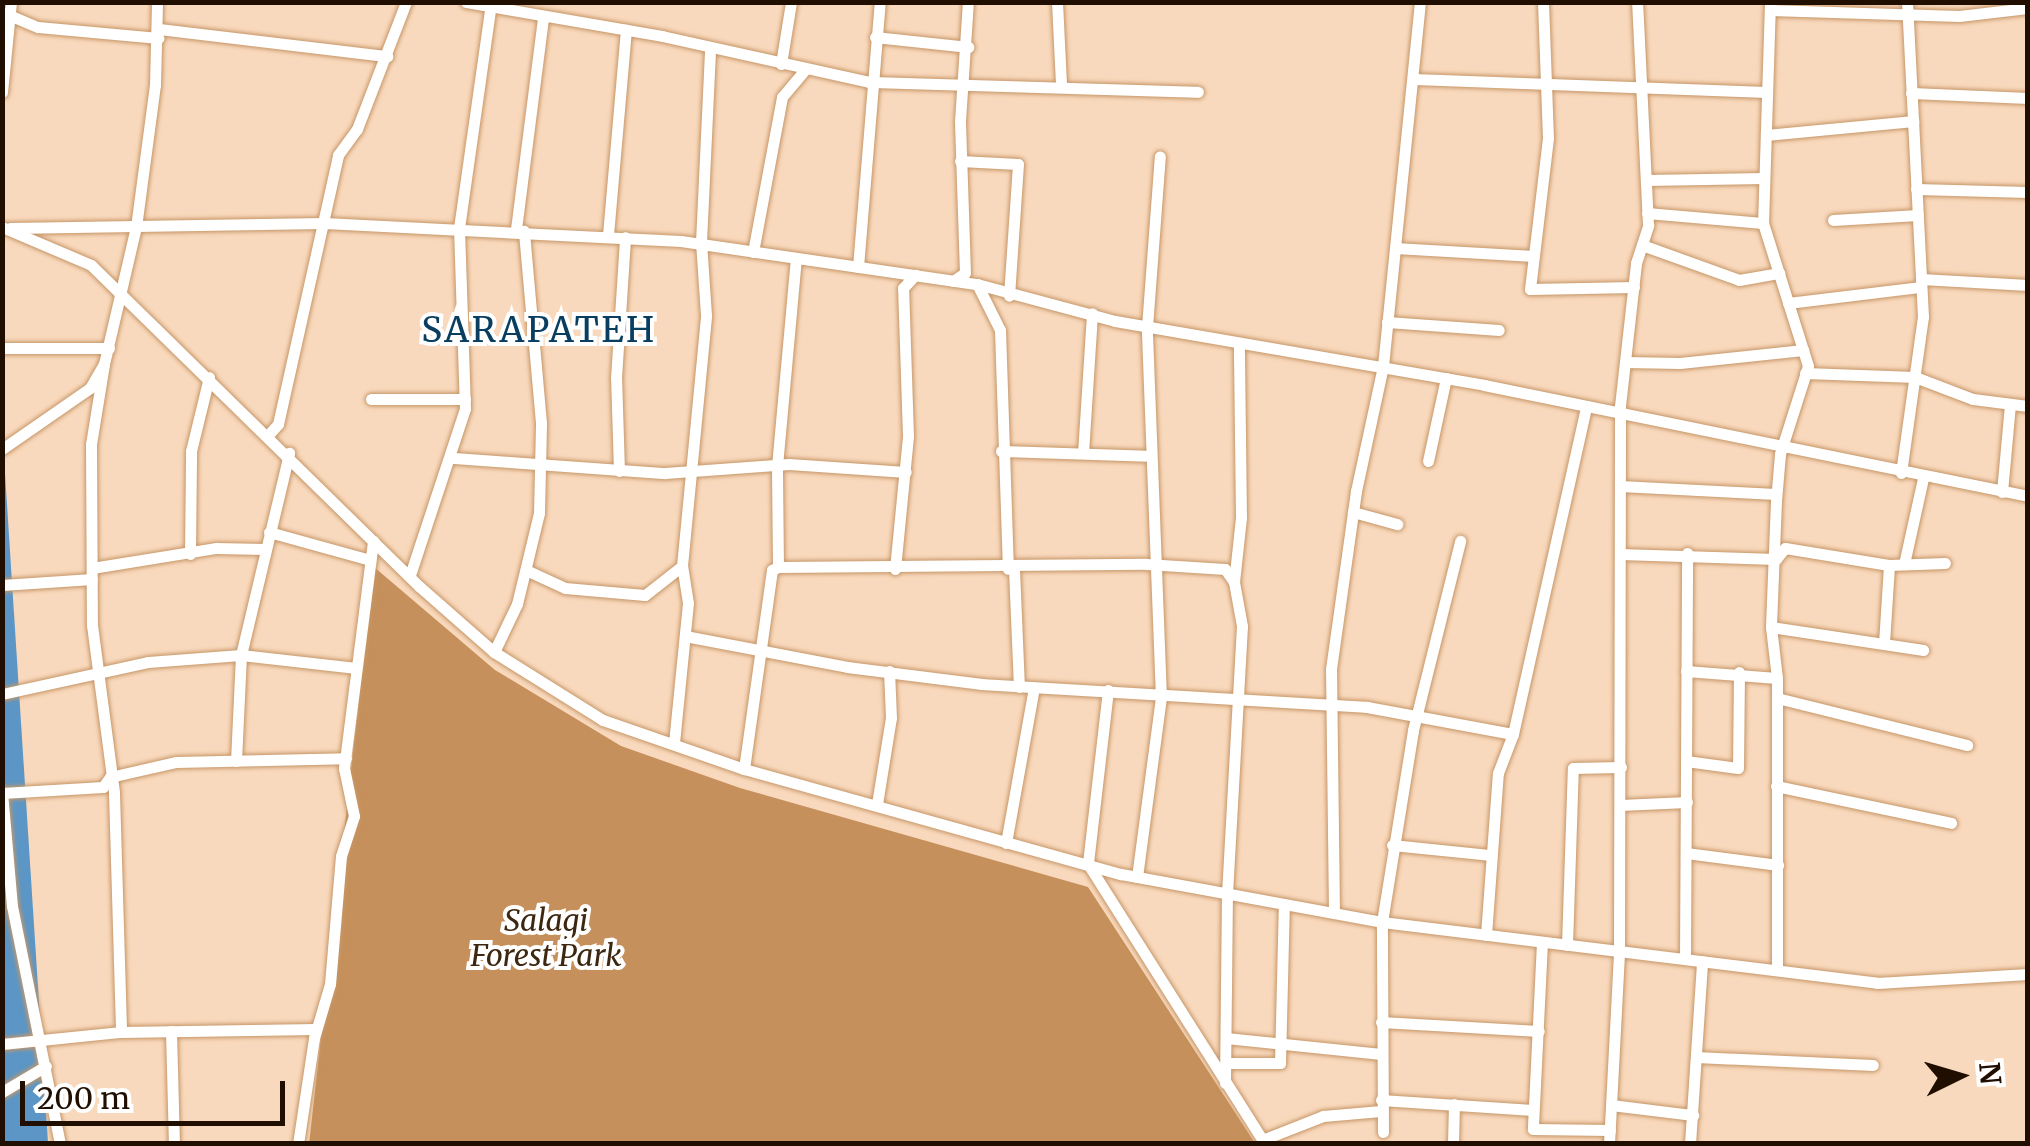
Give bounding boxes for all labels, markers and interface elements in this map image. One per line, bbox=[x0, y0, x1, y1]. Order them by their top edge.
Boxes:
district label: SARAPATEH bbox=[421, 309, 657, 351]
park label: Salagi Forest Park bbox=[470, 902, 622, 972]
north arrow bbox=[1910, 1026, 2010, 1126]
scale bar bbox=[25, 1061, 290, 1123]
text: N bbox=[1971, 1061, 2009, 1086]
text: 200 m bbox=[37, 1079, 130, 1117]

